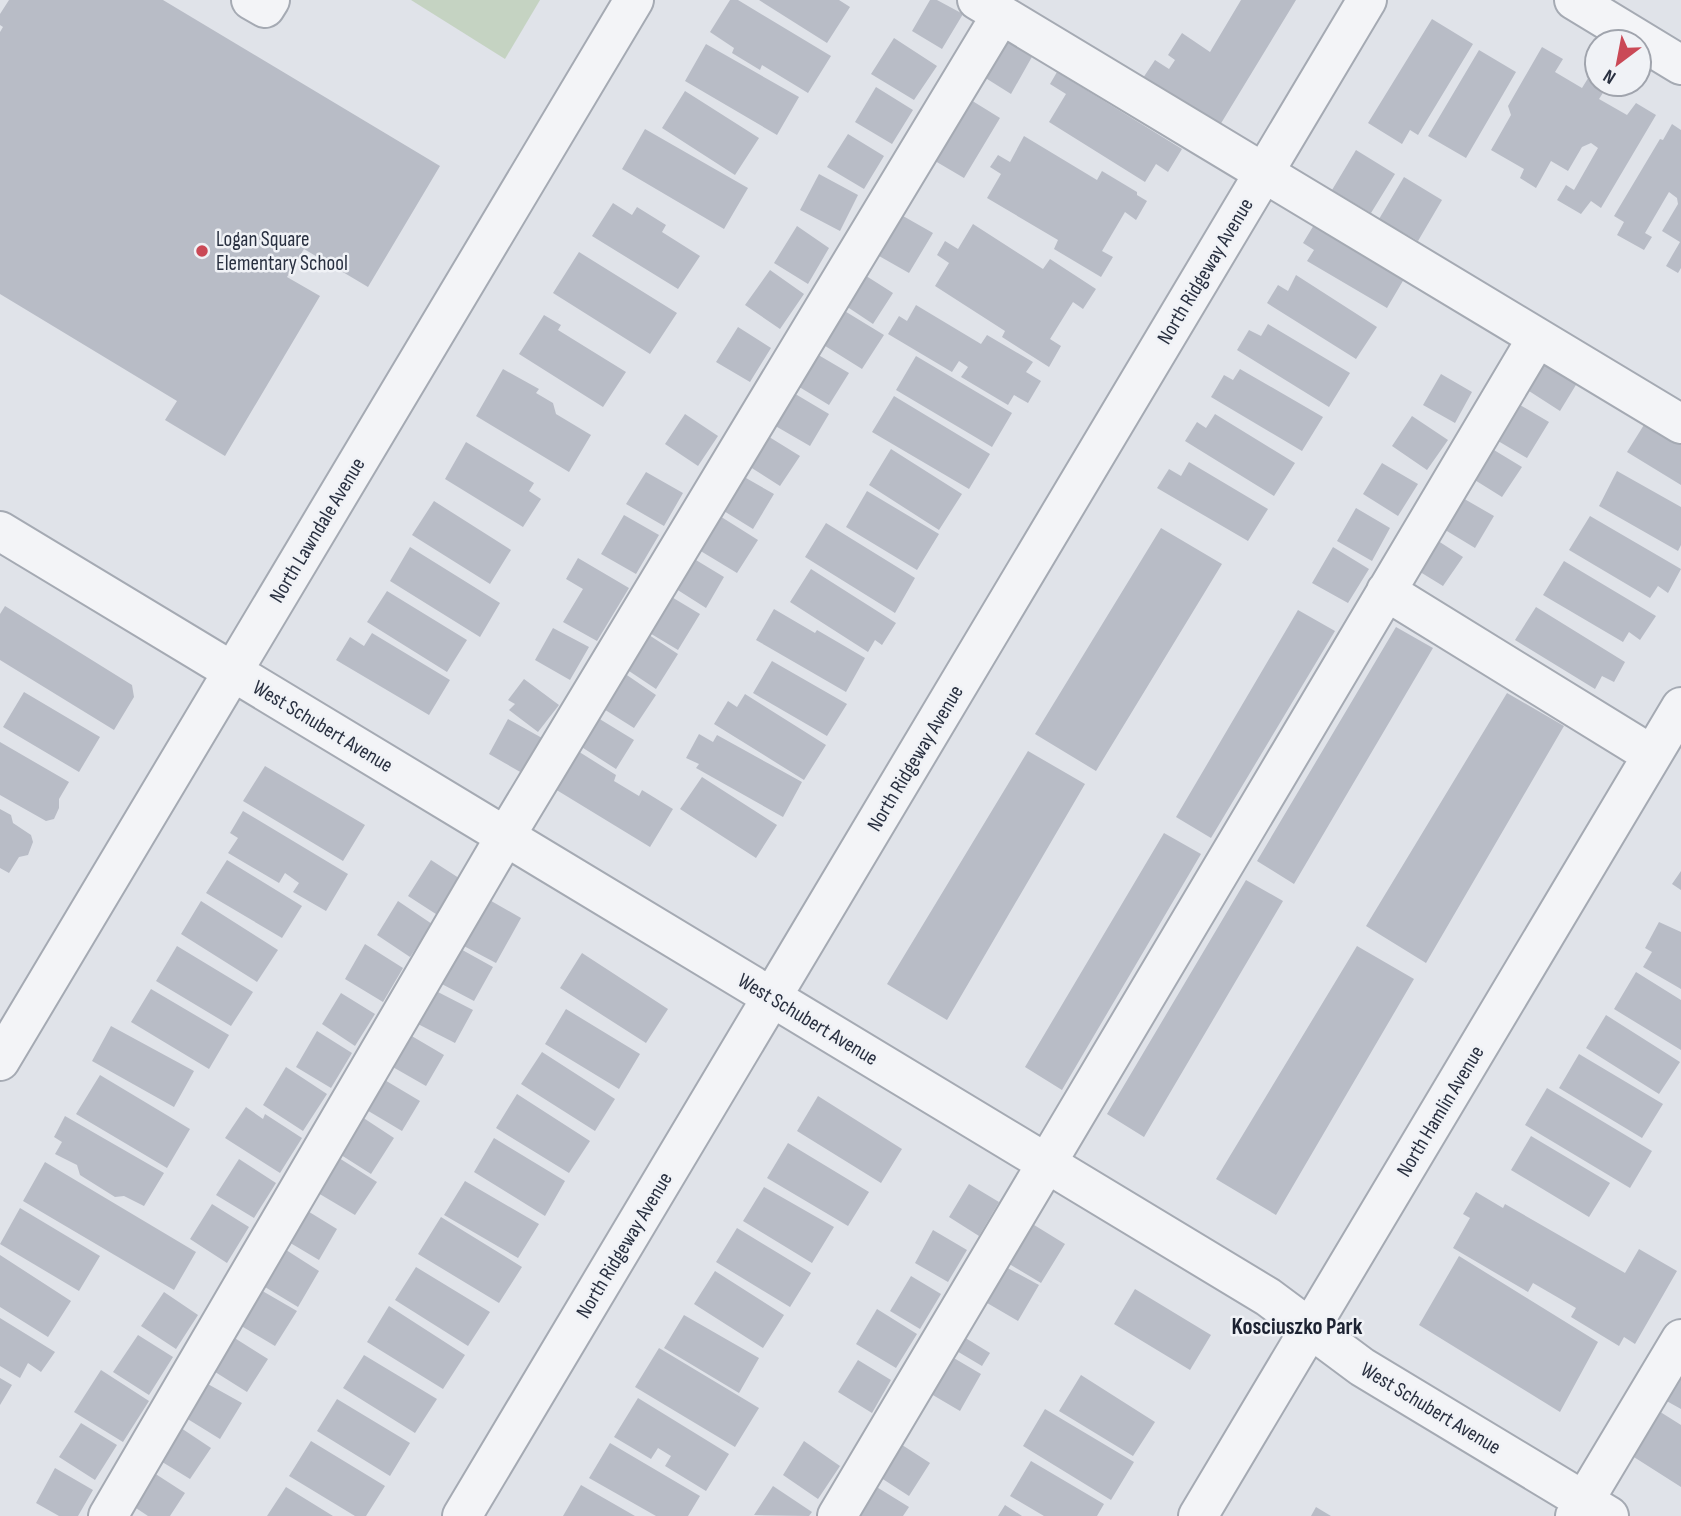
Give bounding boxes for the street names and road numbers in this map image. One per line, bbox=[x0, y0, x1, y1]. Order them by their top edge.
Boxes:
street label: North Ridgeway Avenue bbox=[1152, 194, 1259, 349]
street label: North Lawndale Avenue bbox=[264, 453, 371, 607]
street label: West Schubert Avenue bbox=[248, 675, 397, 778]
street label: North Ridgeway Avenue bbox=[862, 681, 969, 836]
street label: West Schubert Avenue bbox=[733, 968, 882, 1071]
street label: North Hamlin Avenue bbox=[1391, 1041, 1489, 1181]
street label: North Ridgeway Avenue bbox=[571, 1168, 678, 1323]
street label: West Schubert Avenue bbox=[1356, 1357, 1505, 1460]

